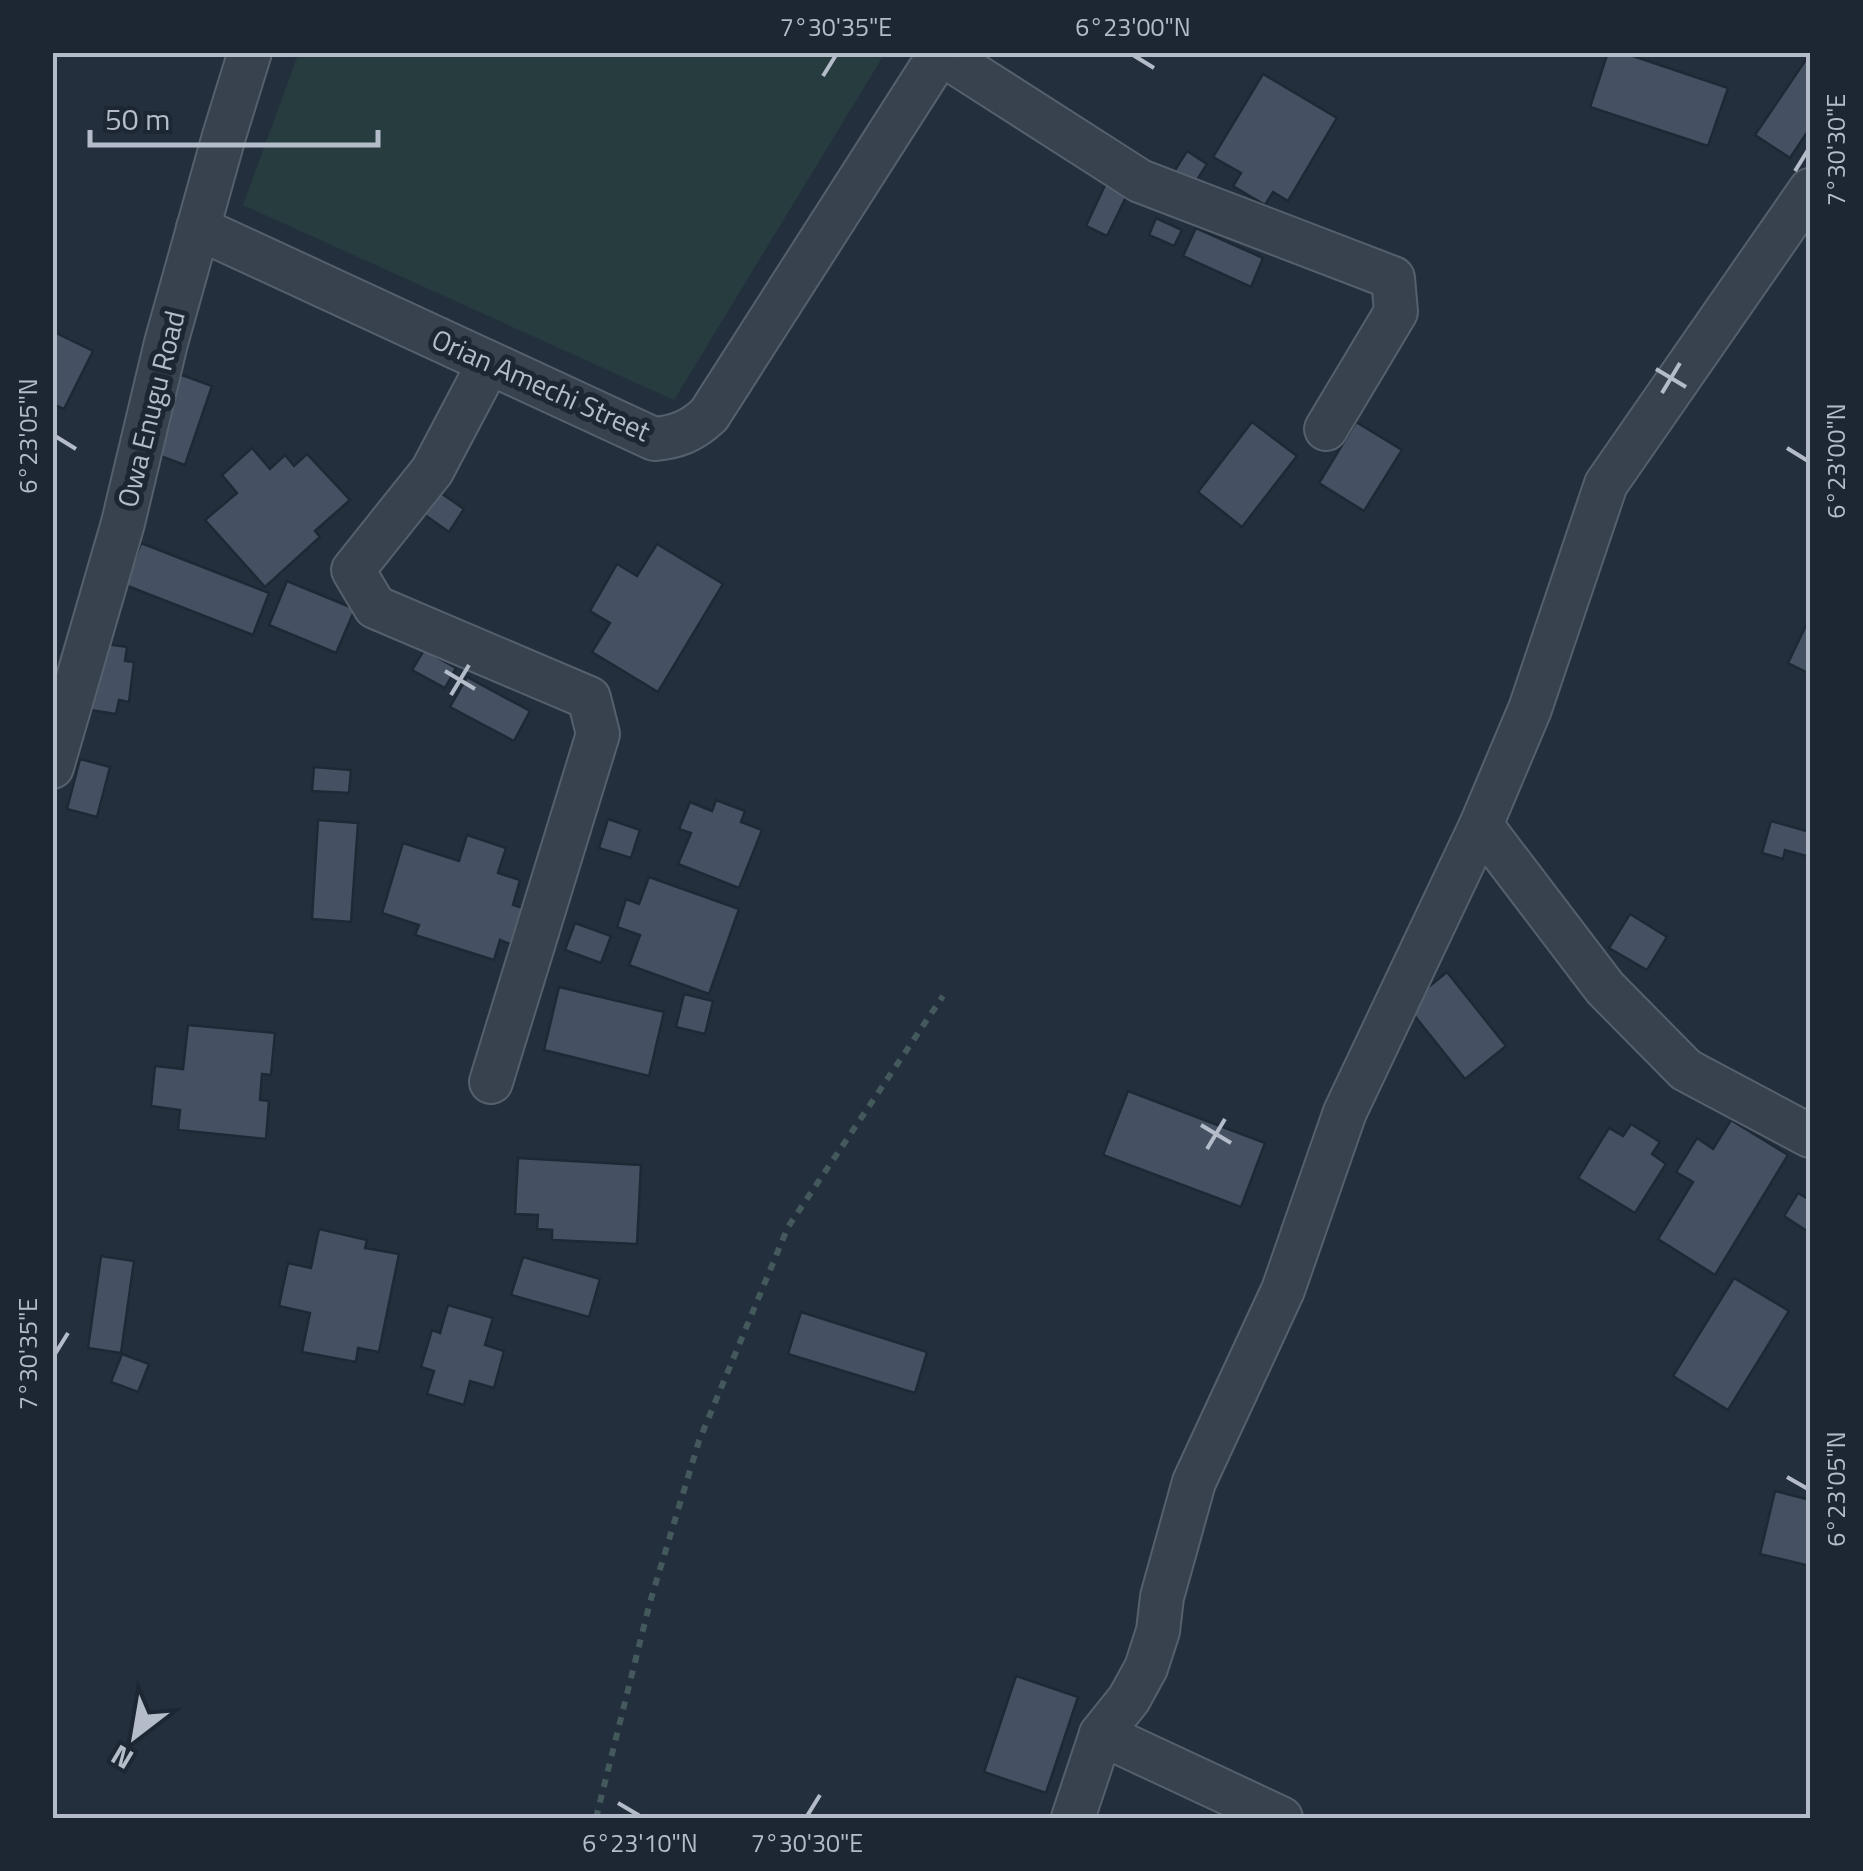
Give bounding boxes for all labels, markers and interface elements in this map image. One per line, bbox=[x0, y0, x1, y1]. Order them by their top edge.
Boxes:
text: 7°30'35"E bbox=[780, 8, 892, 46]
text: 6°23'00"N bbox=[1075, 8, 1191, 46]
scale bar bbox=[90, 85, 378, 147]
text: 7°30'30"E bbox=[1817, 94, 1855, 206]
text: 50 m bbox=[105, 96, 170, 142]
street label: Owa Enugu Road bbox=[105, 306, 196, 512]
street label: Orian Amechi Street bbox=[425, 317, 658, 452]
text: 6°23'05"N bbox=[9, 378, 47, 494]
text: 6°23'00"N bbox=[1817, 403, 1855, 519]
text: 7°30'35"E bbox=[9, 1298, 47, 1410]
text: 6°23'05"N bbox=[1817, 1431, 1855, 1547]
north arrow bbox=[85, 1686, 185, 1786]
text: N bbox=[102, 1734, 141, 1781]
text: 6°23'10"N bbox=[582, 1824, 698, 1862]
text: 7°30'30"E bbox=[751, 1824, 863, 1862]

